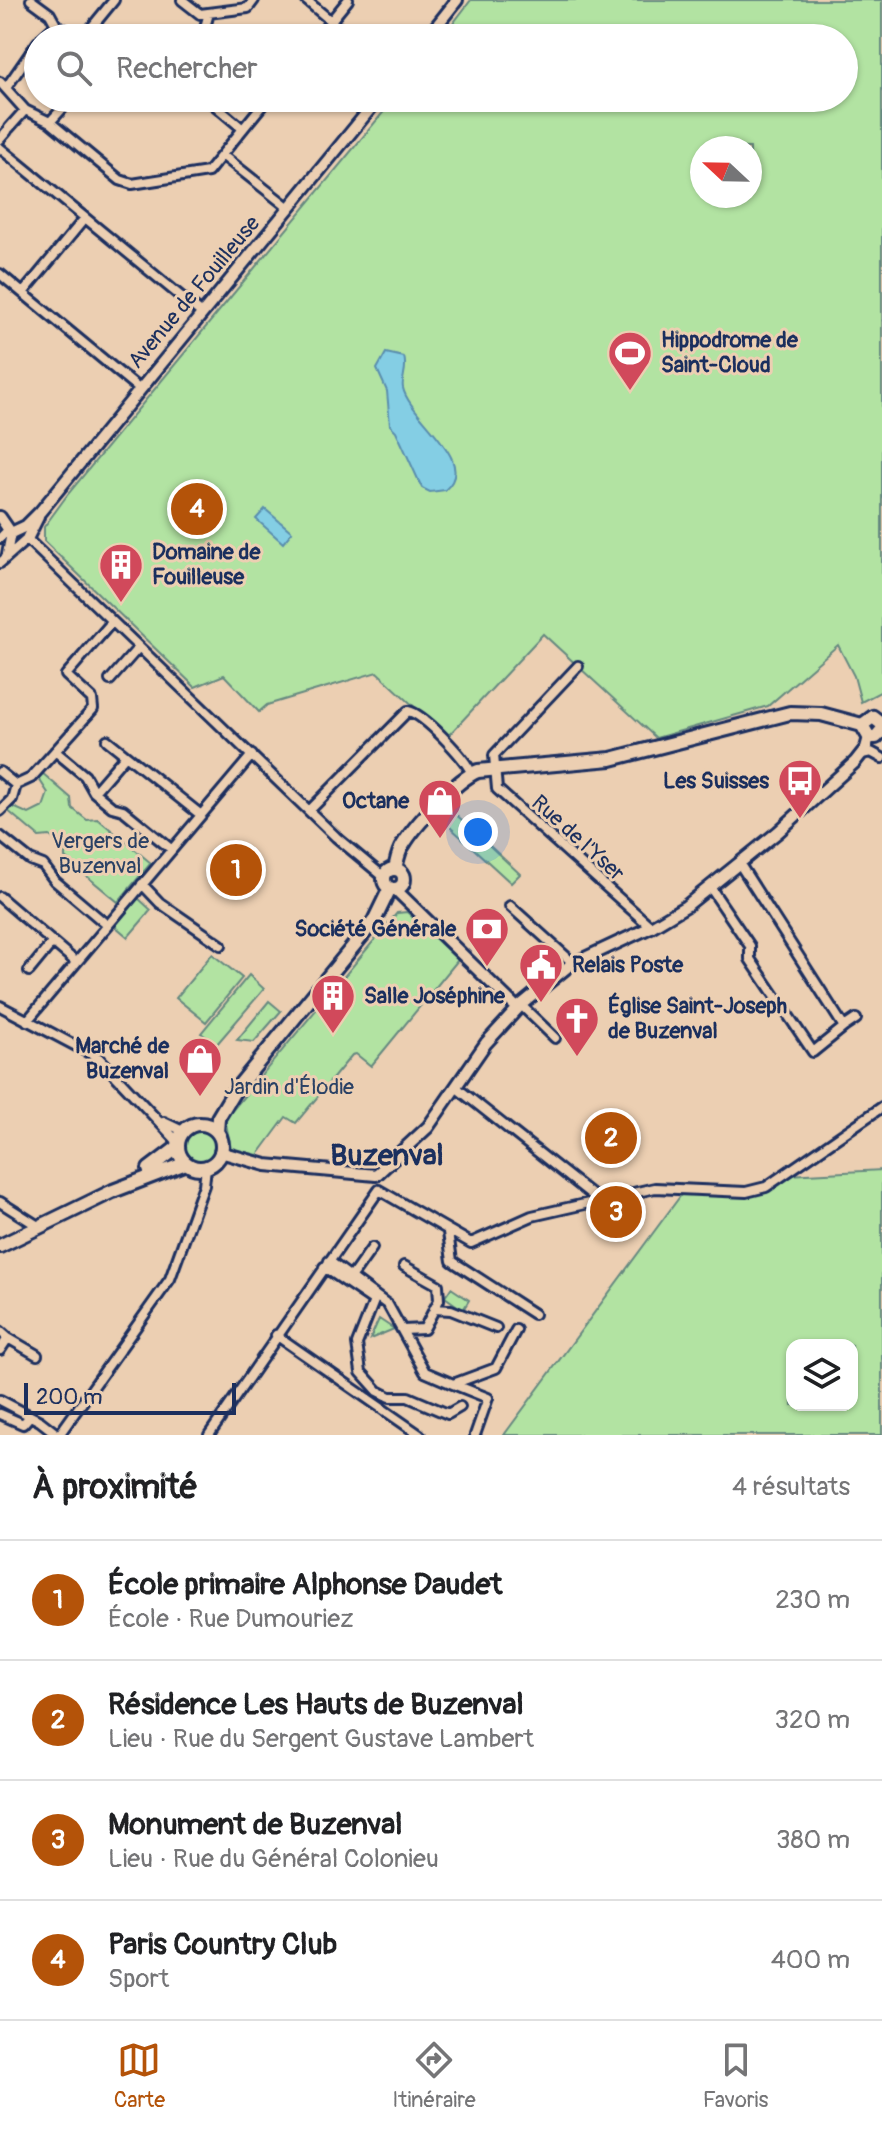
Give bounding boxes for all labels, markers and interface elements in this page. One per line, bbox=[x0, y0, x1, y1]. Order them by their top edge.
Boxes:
search box bbox=[24, 24, 858, 112]
icon: search bbox=[52, 46, 96, 90]
text: Rechercher bbox=[116, 50, 258, 87]
north arrow bbox=[690, 136, 762, 208]
street label: Avenue de Fouilleuse bbox=[122, 210, 266, 374]
place label: Hippodrome de Saint-Cloud bbox=[661, 326, 799, 379]
sports icon: Hippodrome de Saint-Cloud bbox=[606, 329, 654, 392]
pin: 4 bbox=[171, 479, 223, 539]
place label: Domaine de Fouilleuse bbox=[152, 538, 261, 591]
building icon: Domaine de Fouilleuse bbox=[97, 541, 145, 604]
bus stop icon: Les Suisses bbox=[776, 757, 824, 820]
place label: Les Suisses bbox=[663, 767, 769, 795]
shop icon: Octane bbox=[416, 777, 464, 840]
place label: Octane bbox=[342, 787, 410, 815]
street label: Rue de l'Yser bbox=[526, 789, 631, 887]
your location bbox=[458, 812, 498, 852]
park label: Vergers de Buzenval bbox=[51, 827, 149, 880]
pin: 1 bbox=[210, 840, 262, 900]
bank icon: Société Générale bbox=[463, 905, 511, 968]
place label: Société Générale bbox=[295, 915, 457, 943]
public building icon: Relais Poste bbox=[517, 941, 565, 1004]
place label: Relais Poste bbox=[572, 951, 684, 979]
building icon: Salle Joséphine bbox=[309, 972, 357, 1035]
place label: Salle Joséphine bbox=[364, 982, 506, 1010]
place label: Église Saint-Joseph de Buzenval bbox=[608, 992, 787, 1045]
church icon: Église Saint-Joseph de Buzenval bbox=[553, 995, 601, 1058]
place label: Marché de Buzenval bbox=[75, 1032, 170, 1085]
shop icon: Marché de Buzenval bbox=[176, 1035, 224, 1098]
park label: Jardin d'Élodie bbox=[224, 1073, 354, 1101]
pin: 2 bbox=[585, 1108, 637, 1168]
district label: Buzenval bbox=[330, 1137, 444, 1174]
pin: 3 bbox=[590, 1182, 642, 1242]
map controls bbox=[786, 1339, 858, 1411]
button: layers bbox=[786, 1339, 858, 1411]
scale bar bbox=[24, 1379, 236, 1415]
text: 200 m bbox=[36, 1383, 103, 1411]
text: À proximité bbox=[32, 1466, 198, 1509]
text: 4 résultats bbox=[732, 1471, 850, 1503]
text: École primaire Alphonse Daudet bbox=[108, 1566, 502, 1603]
text: 1 bbox=[53, 1584, 63, 1616]
text: 230 m bbox=[775, 1584, 850, 1616]
text: École · Rue Dumouriez bbox=[108, 1603, 354, 1635]
text: Résidence Les Hauts de Buzenval bbox=[108, 1686, 524, 1723]
text: 2 bbox=[51, 1704, 65, 1736]
text: 320 m bbox=[774, 1704, 850, 1736]
text: Lieu · Rue du Sergent Gustave Lambert bbox=[108, 1723, 534, 1755]
text: Monument de Buzenval bbox=[108, 1806, 402, 1843]
text: 3 bbox=[51, 1824, 65, 1856]
text: 380 m bbox=[776, 1824, 850, 1856]
text: Lieu · Rue du Général Colonieu bbox=[108, 1843, 439, 1875]
text: Paris Country Club bbox=[108, 1926, 337, 1963]
text: 4 bbox=[50, 1944, 66, 1976]
text: 400 m bbox=[771, 1944, 850, 1976]
text: Sport bbox=[108, 1963, 169, 1995]
tab: Carte bbox=[114, 2038, 165, 2114]
tab: Itinéraire bbox=[392, 2038, 476, 2114]
tab: Favoris bbox=[703, 2038, 768, 2114]

